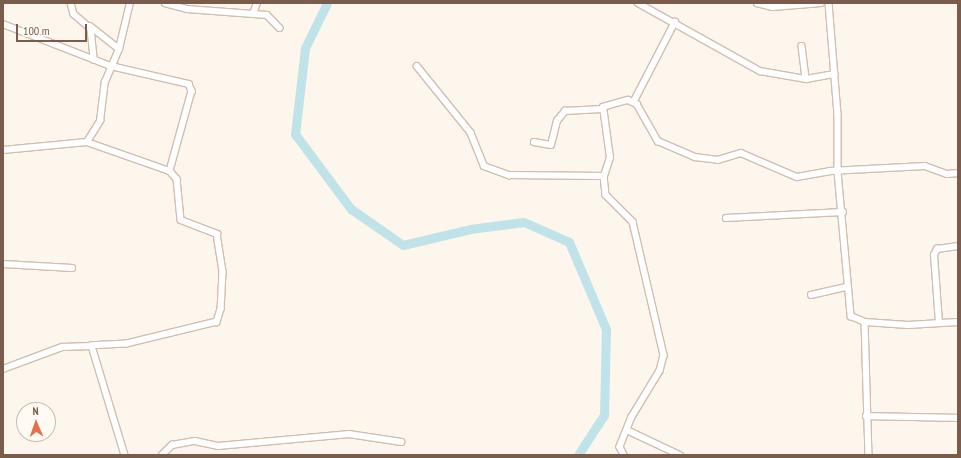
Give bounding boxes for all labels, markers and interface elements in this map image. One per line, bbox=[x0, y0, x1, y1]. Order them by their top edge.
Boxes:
scale bar bbox=[18, 16, 89, 42]
text: 100 m bbox=[23, 23, 50, 38]
north arrow bbox=[16, 402, 56, 442]
text: N bbox=[32, 404, 39, 418]

